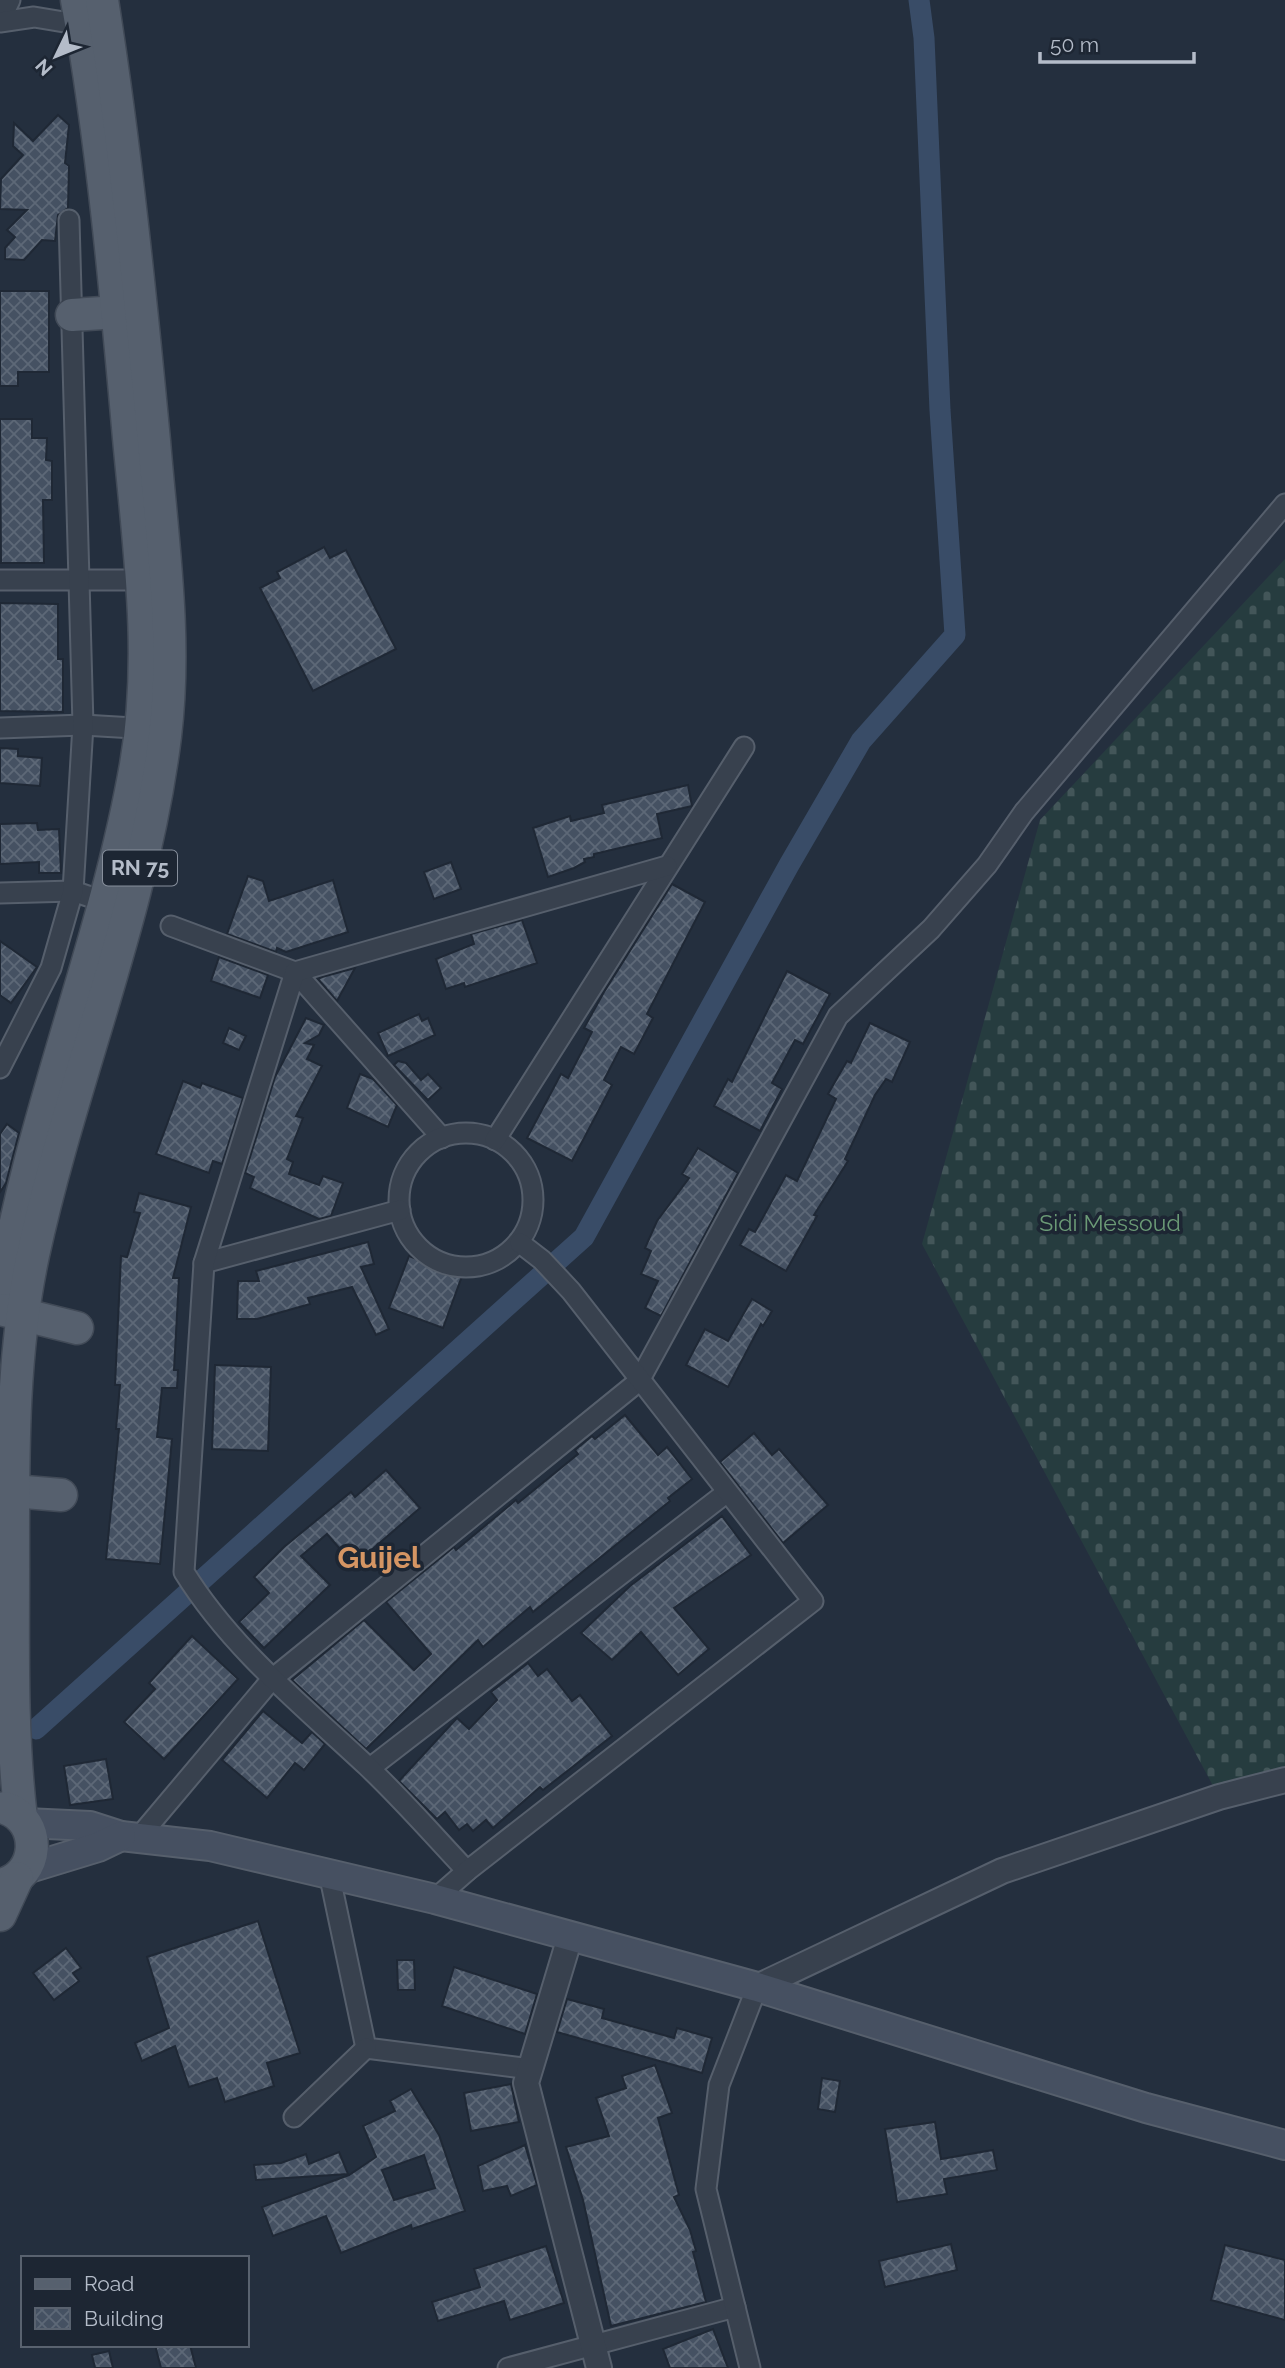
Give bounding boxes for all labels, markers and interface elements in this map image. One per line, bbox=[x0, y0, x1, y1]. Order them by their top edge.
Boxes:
north arrow bbox=[21, 21, 91, 91]
scale bar bbox=[1040, 21, 1194, 65]
text: 50 m bbox=[1050, 32, 1099, 57]
text: N bbox=[31, 55, 57, 80]
road number: RN 75 bbox=[103, 850, 177, 886]
park label: Sidi Messoud bbox=[1039, 1209, 1181, 1236]
district label: Guijel bbox=[337, 1540, 421, 1575]
legend bbox=[21, 2256, 248, 2347]
text: Road bbox=[84, 2271, 134, 2296]
text: Building bbox=[84, 2306, 164, 2331]

